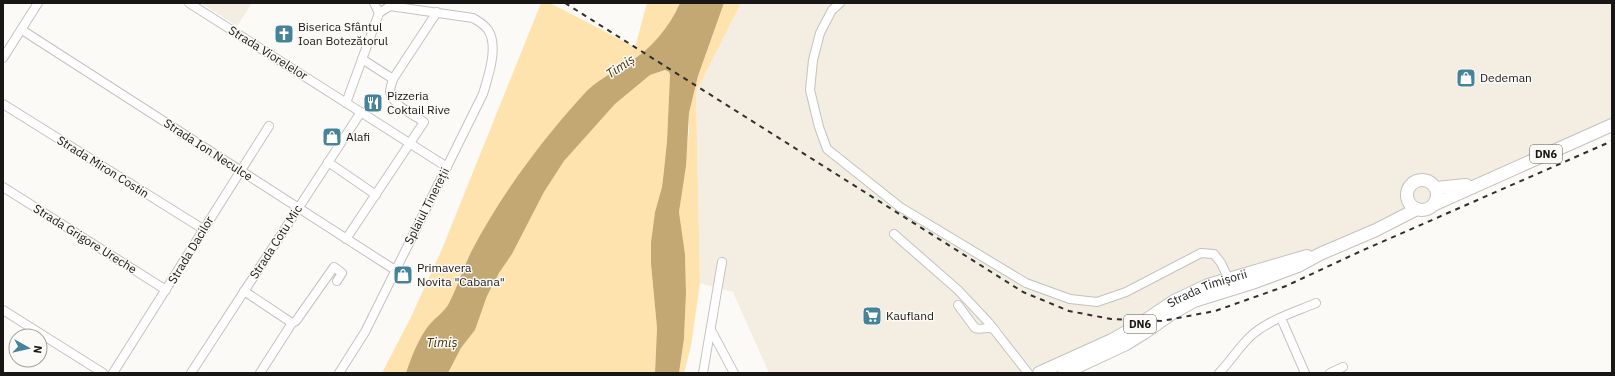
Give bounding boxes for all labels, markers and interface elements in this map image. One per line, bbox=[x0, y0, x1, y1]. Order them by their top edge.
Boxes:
place label: Biserica Sfântul Ioan Botezătorul bbox=[298, 19, 388, 48]
street label: Strada Viorelelor bbox=[226, 22, 311, 83]
church icon: Biserica Sfântul Ioan Botezătorul bbox=[273, 23, 295, 45]
water label: Timiș bbox=[603, 51, 638, 82]
shop icon: Dedeman bbox=[1455, 67, 1477, 89]
place label: Dedeman bbox=[1480, 70, 1532, 85]
place label: Pizzeria Coktail Rive bbox=[387, 88, 451, 117]
restaurant icon: Pizzeria Coktail Rive bbox=[362, 92, 384, 114]
street label: Strada Ion Neculce bbox=[161, 115, 256, 184]
shop icon: Alafi bbox=[321, 126, 343, 148]
place label: Alafi bbox=[346, 129, 370, 144]
street label: Strada Miron Costin bbox=[55, 132, 152, 201]
road number: DN6 bbox=[1530, 145, 1562, 163]
street label: Splaiul Tinereții bbox=[401, 165, 452, 247]
street label: Strada Grigore Ureche bbox=[31, 201, 140, 277]
street label: Strada Cotu Mic bbox=[246, 202, 305, 281]
street label: Strada Dacilor bbox=[165, 213, 217, 286]
place label: Primavera Novita "Cabana" bbox=[417, 260, 505, 289]
shop icon: Primavera Novita "Cabana" bbox=[392, 264, 414, 286]
street label: Strada Timișorii bbox=[1164, 266, 1249, 311]
supermarket icon: Kaufland bbox=[861, 305, 883, 327]
place label: Kaufland bbox=[886, 308, 934, 323]
road number: DN6 bbox=[1124, 315, 1156, 333]
north arrow bbox=[8, 328, 48, 368]
water label: Timiș bbox=[426, 334, 458, 351]
text: N bbox=[30, 344, 45, 354]

